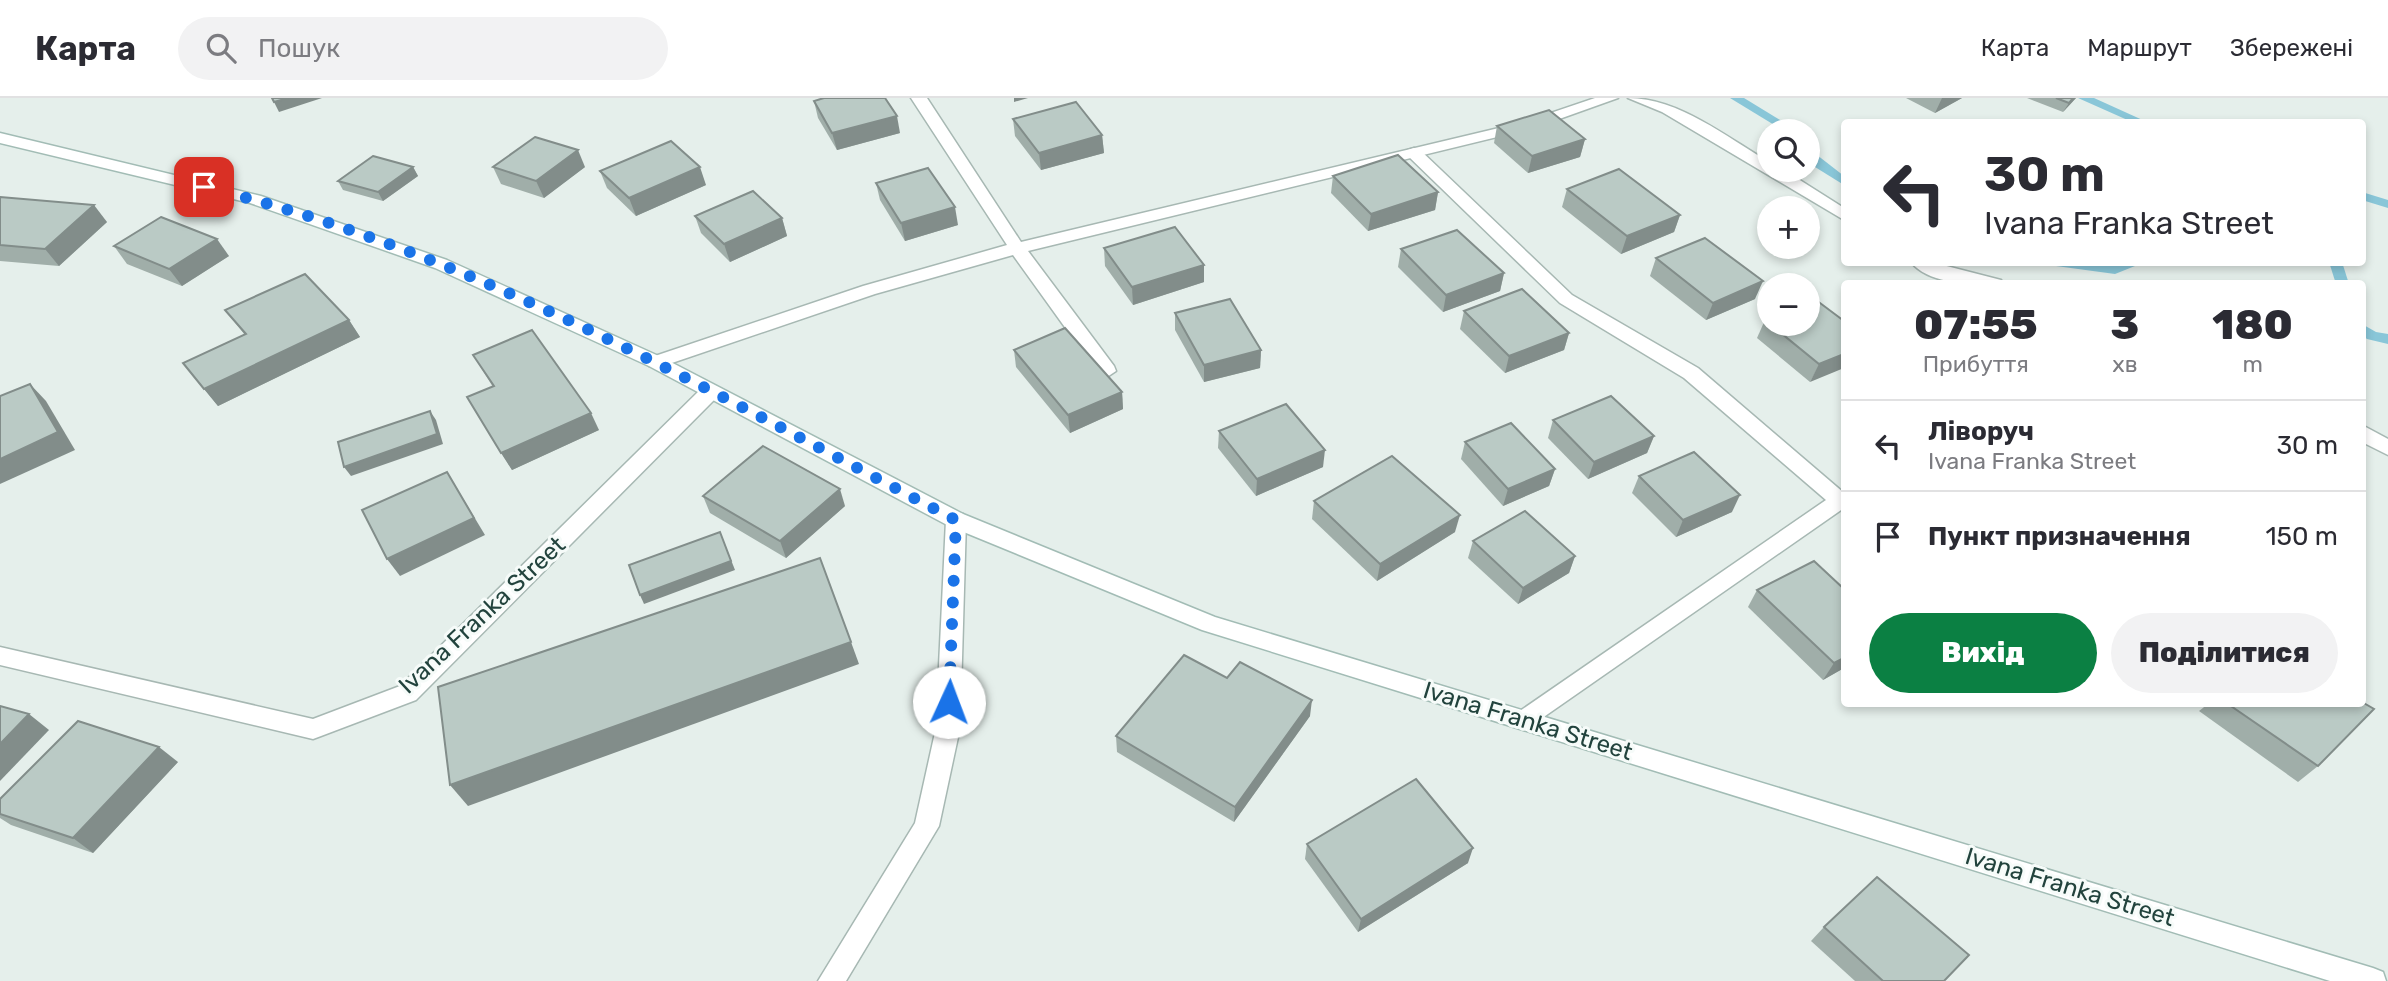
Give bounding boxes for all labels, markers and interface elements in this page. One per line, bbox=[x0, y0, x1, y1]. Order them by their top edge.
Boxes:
search box bbox=[178, 17, 668, 80]
text: Карта bbox=[35, 29, 136, 68]
icon: search bbox=[202, 29, 240, 67]
text: Пошук bbox=[258, 33, 340, 64]
text: Карта bbox=[1981, 34, 2049, 62]
text: Маршрут bbox=[2087, 34, 2192, 62]
text: Збережені bbox=[2230, 34, 2353, 62]
map controls bbox=[1757, 119, 1820, 336]
button: search bbox=[1757, 119, 1820, 182]
text: 30 m bbox=[1984, 145, 2105, 203]
icon: left bbox=[1869, 147, 1960, 238]
pin bbox=[174, 157, 234, 217]
icon: arrive bbox=[185, 168, 223, 206]
button: + bbox=[1757, 196, 1820, 259]
text: Ivana Franka Street bbox=[1984, 204, 2274, 242]
button: − bbox=[1757, 273, 1820, 336]
text: 07:55 bbox=[1914, 300, 2038, 350]
text: 3 bbox=[2111, 300, 2139, 350]
text: 180 bbox=[2212, 300, 2293, 350]
text: Прибуття bbox=[1923, 350, 2029, 378]
text: хв bbox=[2112, 350, 2138, 378]
text: m bbox=[2242, 350, 2263, 378]
text: Ліворуч bbox=[1928, 416, 2034, 447]
icon: left bbox=[1869, 427, 1907, 465]
text: 30 m bbox=[2276, 430, 2338, 461]
text: Ivana Franka Street bbox=[1928, 447, 2136, 475]
icon: arrive bbox=[1869, 518, 1907, 556]
text: Пункт призначення bbox=[1928, 521, 2191, 552]
text: 150 m bbox=[2265, 521, 2338, 552]
street label: Ivana Franka Street bbox=[393, 531, 571, 699]
button: Вихід bbox=[1869, 613, 2097, 693]
button: Поділитися bbox=[2111, 613, 2338, 693]
position arrow bbox=[912, 665, 986, 739]
street label: Ivana Franka Street bbox=[1420, 676, 1636, 766]
street label: Ivana Franka Street bbox=[1962, 842, 2178, 932]

